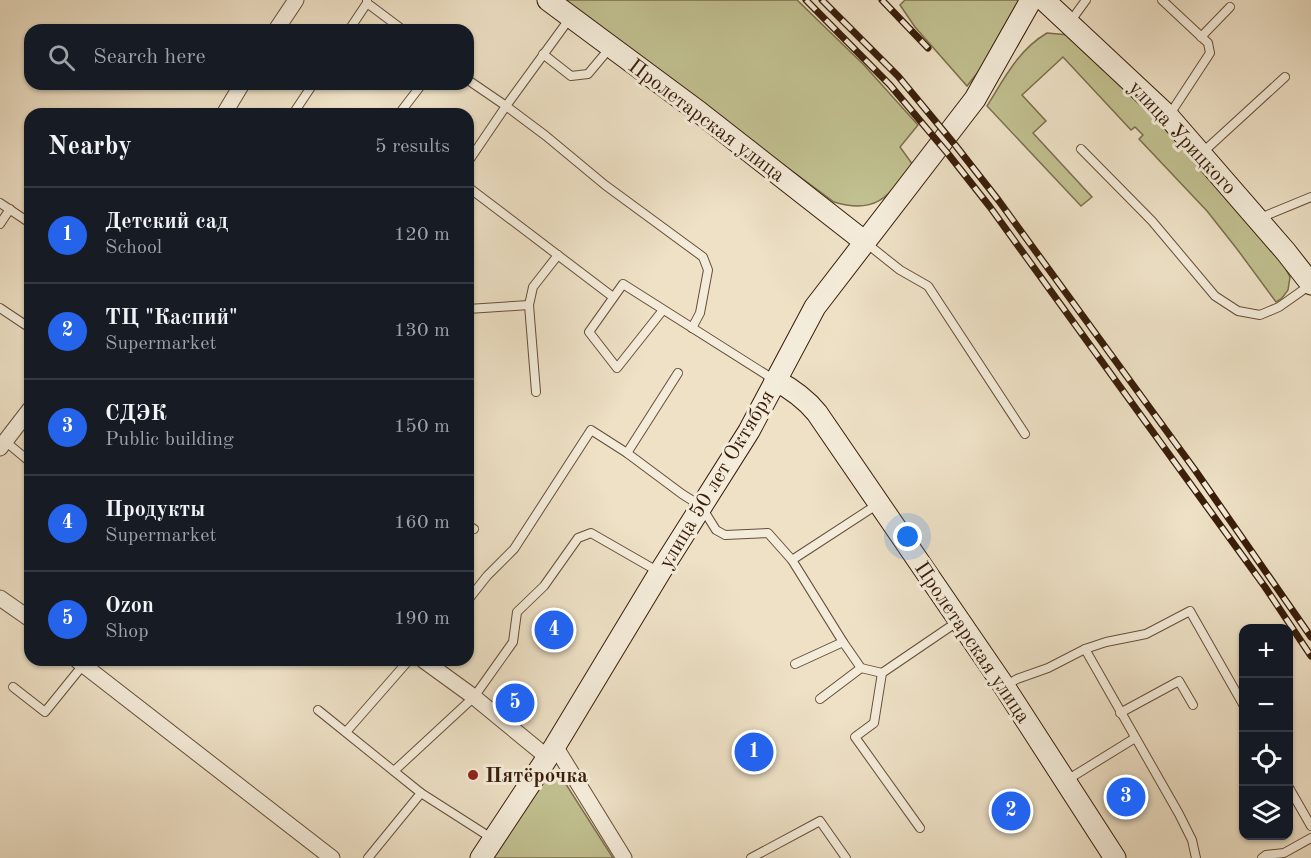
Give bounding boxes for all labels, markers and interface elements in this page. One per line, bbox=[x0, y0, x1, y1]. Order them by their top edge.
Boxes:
search box bbox=[24, 24, 474, 90]
icon: search bbox=[45, 41, 78, 74]
text: Search here bbox=[93, 46, 206, 68]
street label: Пролетарская улица bbox=[624, 56, 788, 187]
street label: улица Урицкого bbox=[1124, 77, 1240, 199]
text: Nearby bbox=[48, 134, 132, 160]
text: 5 results bbox=[375, 137, 450, 157]
text: Детский сад bbox=[105, 211, 228, 233]
text: 1 bbox=[62, 225, 73, 245]
text: 120 m bbox=[394, 225, 450, 245]
text: School bbox=[105, 238, 162, 258]
text: ТЦ "Каспий" bbox=[105, 307, 238, 329]
text: 2 bbox=[62, 321, 73, 341]
text: 130 m bbox=[394, 321, 450, 341]
text: Supermarket bbox=[105, 334, 216, 354]
street label: улица 50 лет Октября bbox=[656, 387, 779, 573]
text: СДЭК bbox=[105, 403, 167, 425]
text: 3 bbox=[62, 417, 73, 437]
text: 150 m bbox=[394, 417, 450, 437]
text: Public building bbox=[105, 430, 234, 450]
text: Продукты bbox=[105, 499, 205, 521]
text: 4 bbox=[62, 513, 73, 533]
text: 160 m bbox=[394, 513, 450, 533]
your location bbox=[893, 522, 922, 551]
text: Supermarket bbox=[105, 526, 216, 546]
street label: Пролетарская улица bbox=[910, 558, 1034, 727]
text: Ozon bbox=[105, 595, 154, 617]
pin: 4 bbox=[534, 608, 574, 652]
text: 5 bbox=[62, 609, 73, 629]
text: 190 m bbox=[394, 609, 450, 629]
text: Shop bbox=[105, 622, 149, 642]
map controls bbox=[1239, 624, 1293, 840]
button: + bbox=[1239, 624, 1293, 678]
button: − bbox=[1239, 678, 1293, 732]
pin: 5 bbox=[496, 680, 534, 726]
pin: 1 bbox=[734, 730, 774, 774]
button: locate bbox=[1239, 732, 1293, 786]
place label: Пятёрочка bbox=[485, 766, 588, 787]
marker: Пятёрочка bbox=[466, 768, 480, 782]
pin: 3 bbox=[1106, 774, 1146, 820]
button: layers bbox=[1239, 786, 1293, 840]
pin: 2 bbox=[992, 788, 1030, 834]

